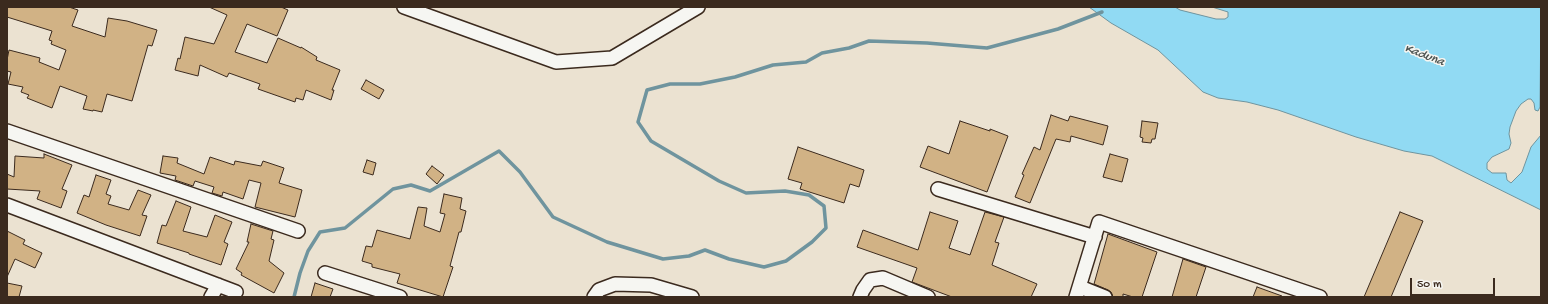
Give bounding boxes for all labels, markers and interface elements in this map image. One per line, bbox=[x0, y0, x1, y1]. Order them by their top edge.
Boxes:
water label: Kaduna bbox=[1402, 41, 1446, 71]
scale bar bbox=[1412, 270, 1497, 296]
text: 50 m bbox=[1417, 278, 1442, 292]

